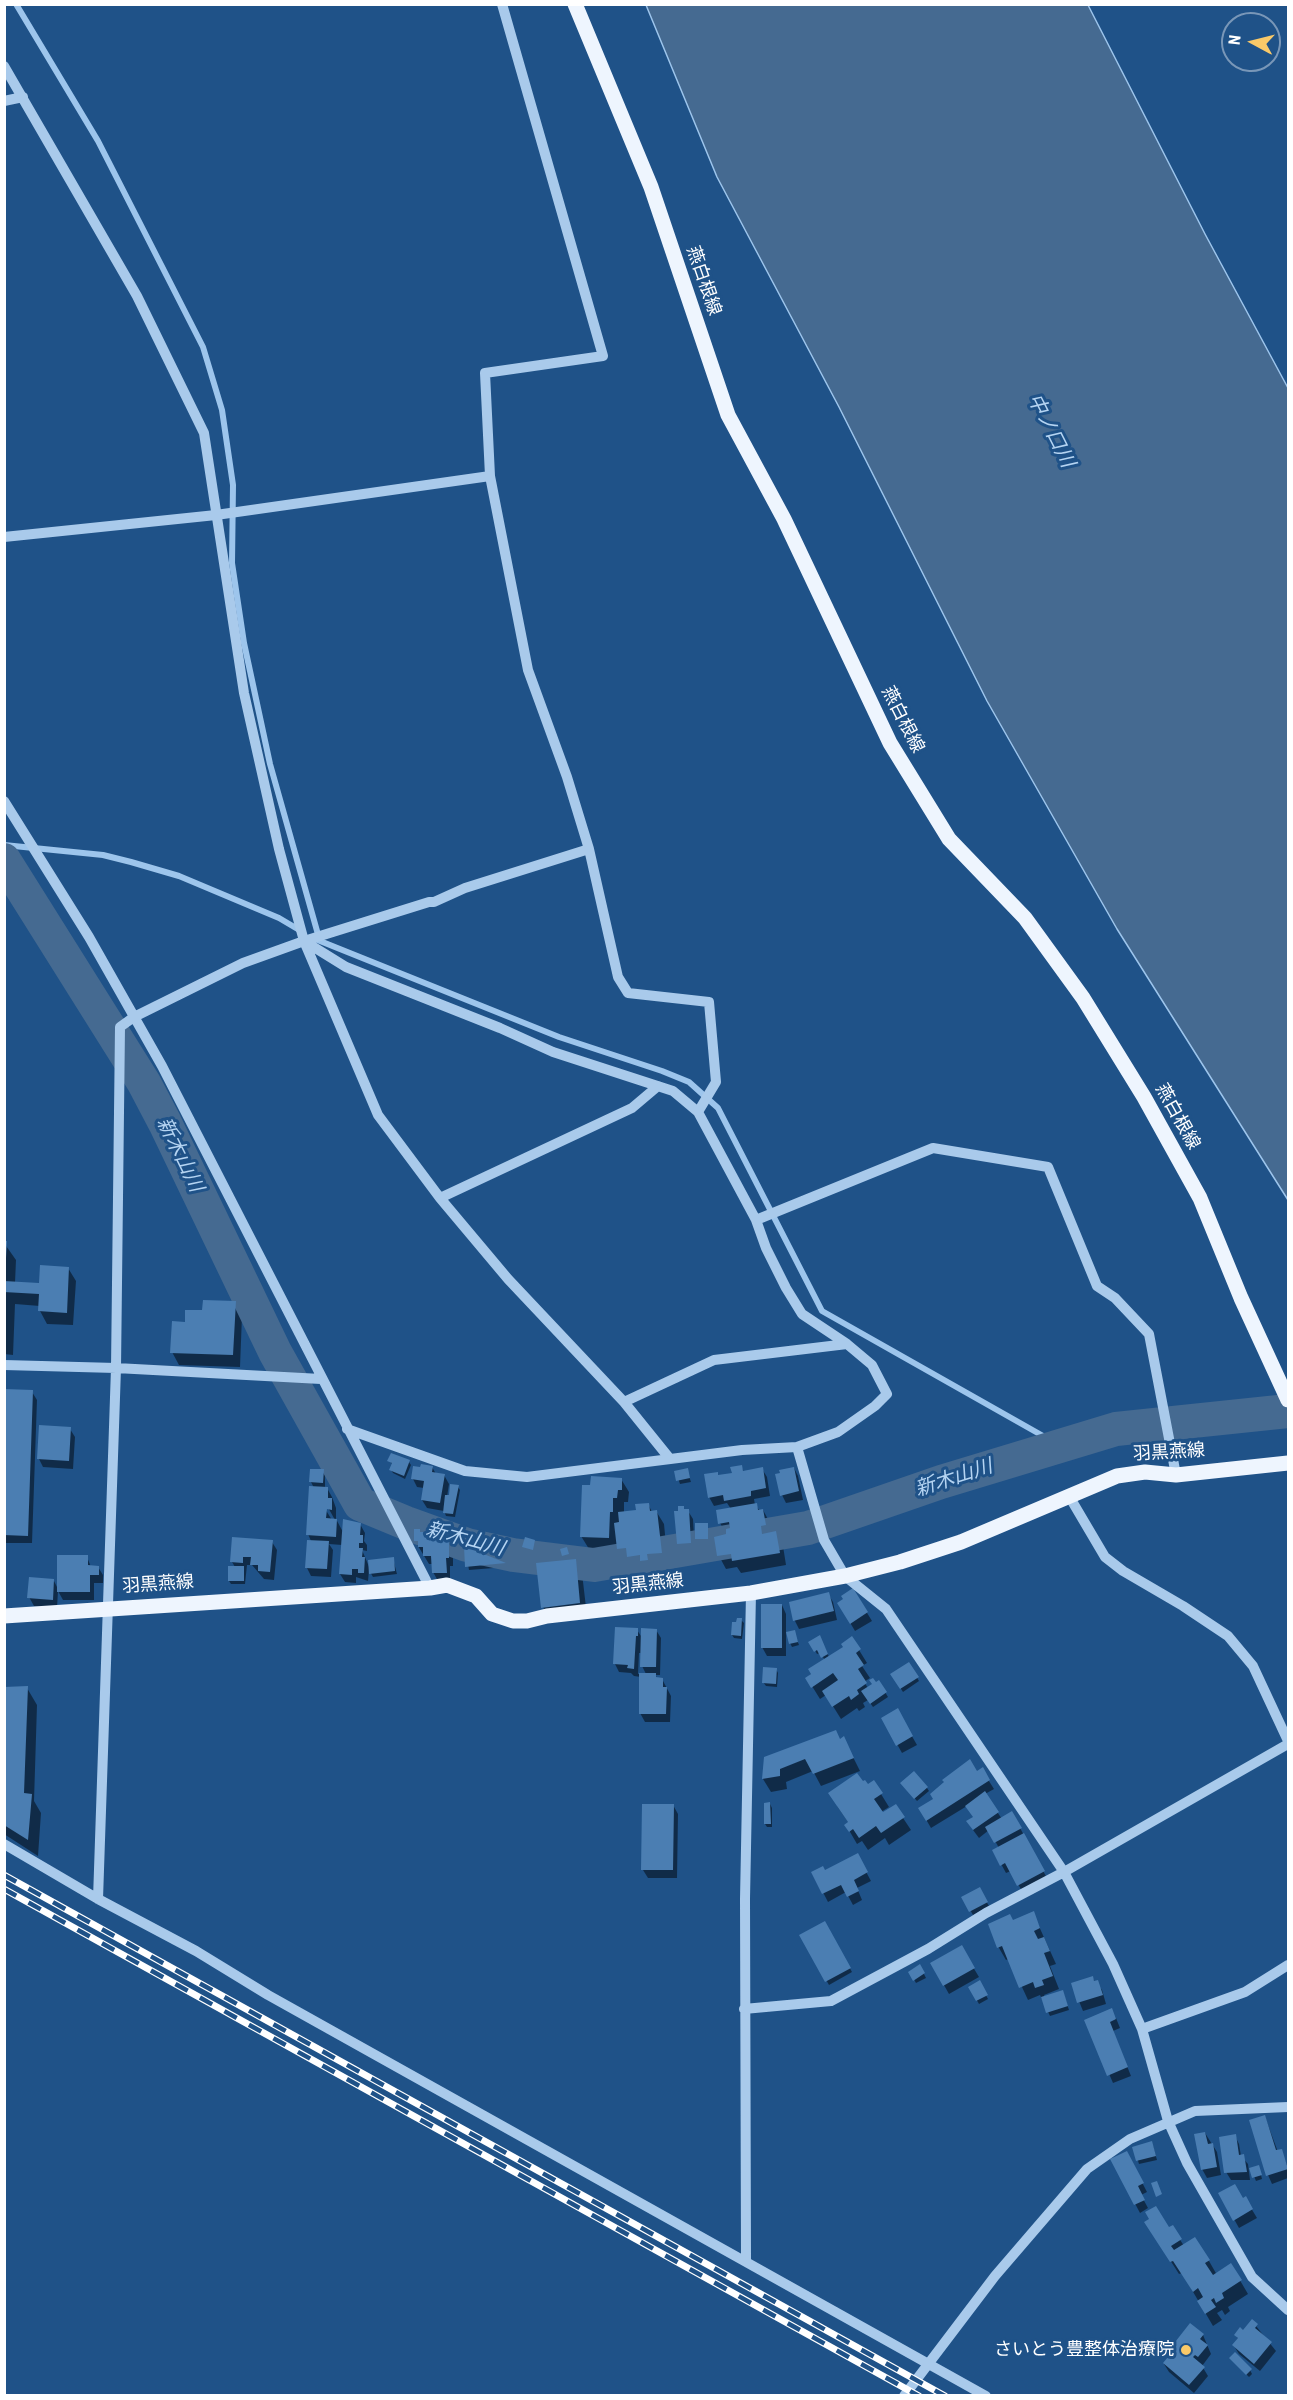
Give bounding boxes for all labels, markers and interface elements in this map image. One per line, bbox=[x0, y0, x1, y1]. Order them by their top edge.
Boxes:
north arrow bbox=[1221, 12, 1281, 72]
text: N bbox=[1225, 34, 1245, 46]
street label: 燕白根線 bbox=[681, 243, 725, 319]
water label: 中ノ口川 bbox=[1021, 390, 1079, 472]
street label: 燕白根線 bbox=[876, 683, 928, 757]
street label: 燕白根線 bbox=[1150, 1080, 1204, 1154]
water label: 新木山川 bbox=[151, 1114, 207, 1196]
street label: 羽黒燕線 bbox=[1132, 1440, 1206, 1466]
water label: 新木山川 bbox=[912, 1455, 996, 1503]
water label: 新木山川 bbox=[423, 1518, 507, 1562]
street label: 羽黒燕線 bbox=[611, 1570, 685, 1600]
street label: 羽黒燕線 bbox=[121, 1572, 195, 1598]
place label: さいとう豊整体治療院 bbox=[994, 2339, 1174, 2361]
marker: さいとう豊整体治療院 bbox=[1179, 2343, 1193, 2357]

